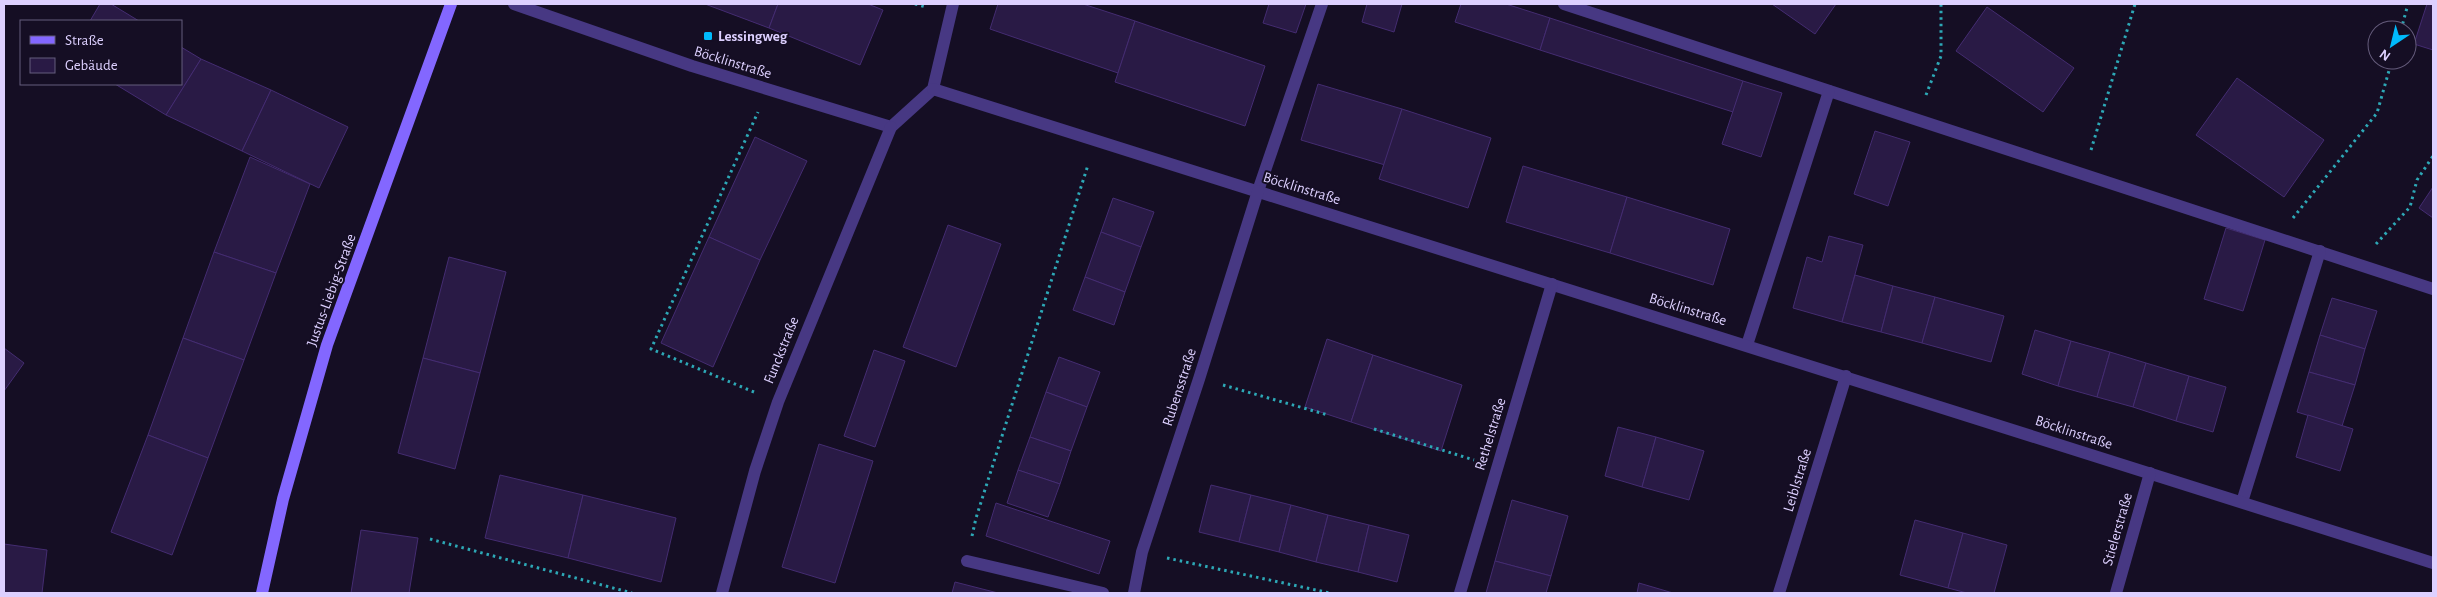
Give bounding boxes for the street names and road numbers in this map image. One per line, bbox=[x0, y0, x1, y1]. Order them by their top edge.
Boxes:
street label: Böcklinstraße bbox=[692, 44, 773, 81]
street label: Böcklinstraße bbox=[1261, 170, 1342, 207]
street label: Justus-Liebig-Straße bbox=[304, 232, 359, 348]
street label: Böcklinstraße bbox=[1647, 291, 1728, 328]
street label: Funckstraße bbox=[761, 314, 802, 386]
street label: Rubensstraße bbox=[1160, 346, 1199, 428]
street label: Rethelstraße bbox=[1472, 396, 1509, 472]
street label: Böcklinstraße bbox=[2033, 413, 2114, 452]
street label: Leiblstraße bbox=[1781, 447, 1814, 514]
street label: Stielerstraße bbox=[2100, 491, 2135, 567]

